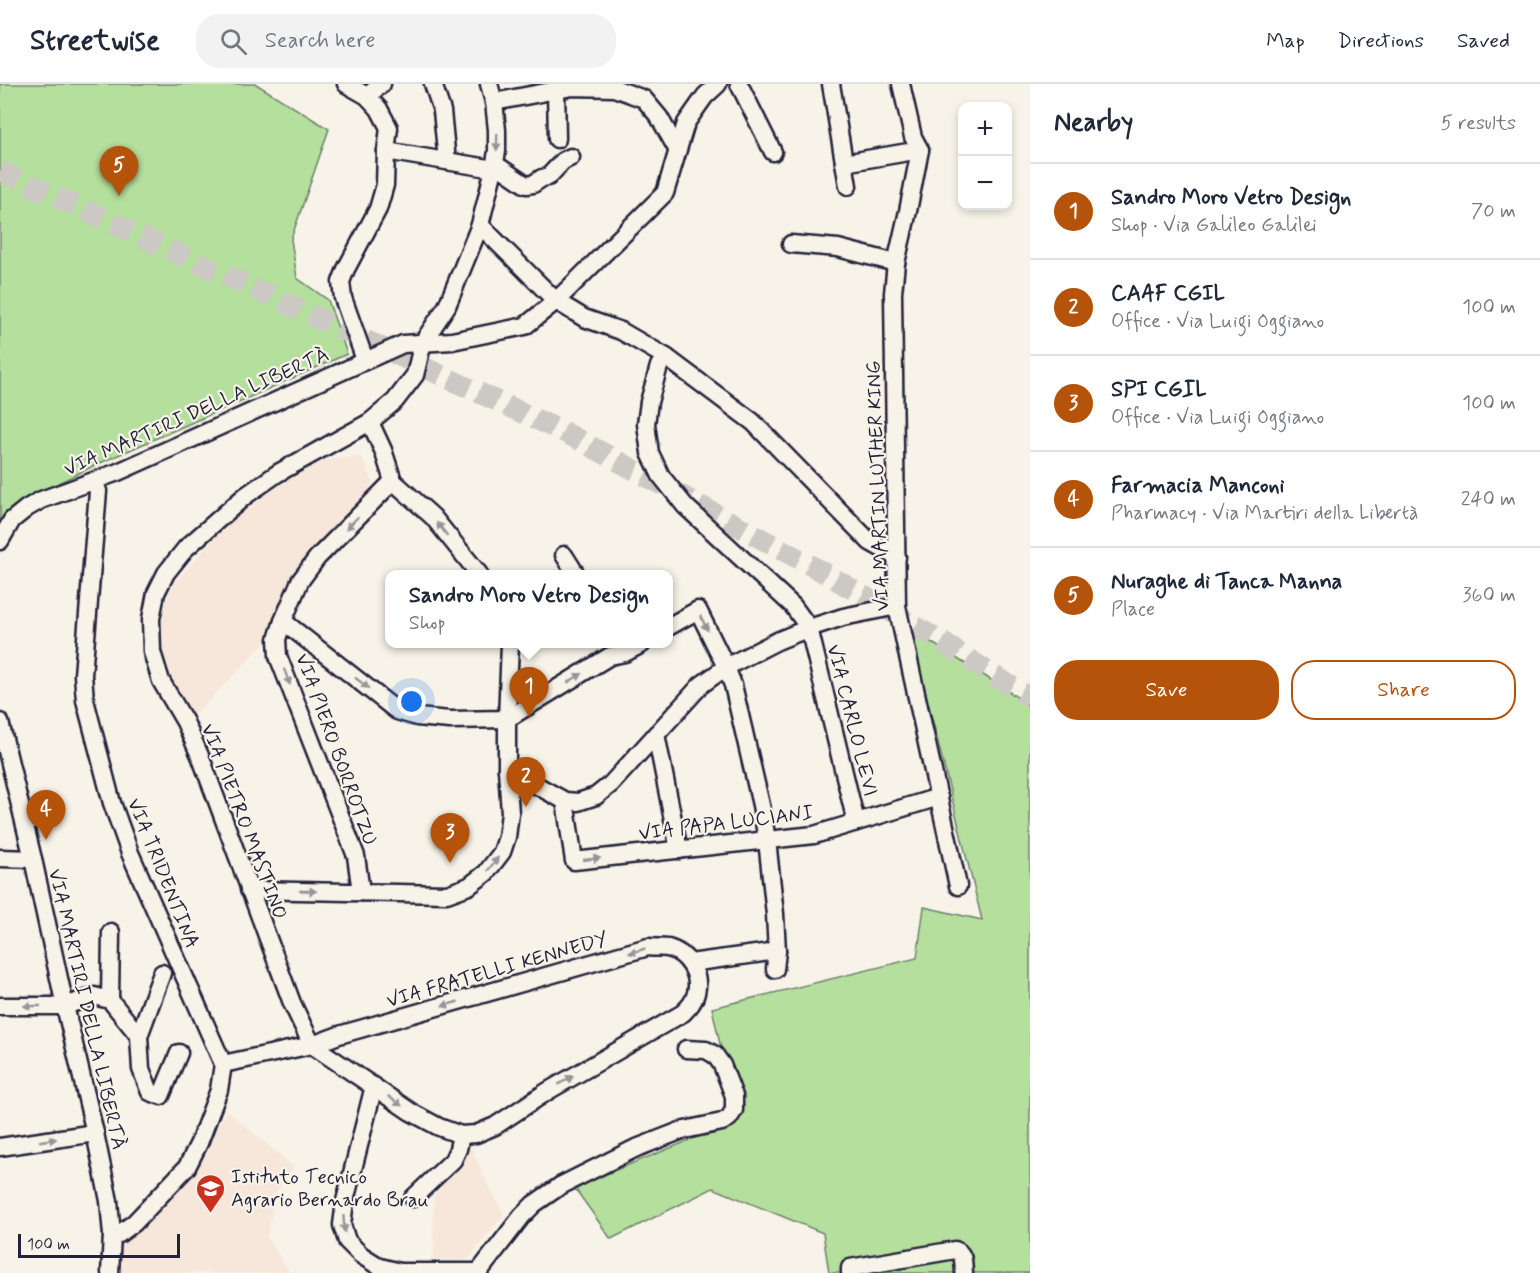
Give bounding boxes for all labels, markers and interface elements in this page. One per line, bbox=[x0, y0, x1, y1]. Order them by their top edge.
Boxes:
search box bbox=[196, 14, 616, 68]
text: Streetwise bbox=[30, 23, 160, 60]
icon: search bbox=[217, 25, 250, 58]
text: Search here bbox=[265, 27, 375, 55]
text: Map bbox=[1266, 27, 1305, 55]
text: Directions bbox=[1338, 27, 1424, 55]
text: Saved bbox=[1457, 27, 1510, 55]
map controls bbox=[958, 102, 1012, 210]
button: + bbox=[958, 102, 1012, 156]
text: Nearby bbox=[1054, 106, 1133, 140]
text: 5 results bbox=[1441, 110, 1516, 137]
one-way arrow bbox=[492, 132, 502, 151]
pin: 5 bbox=[100, 147, 138, 196]
button: − bbox=[958, 156, 1012, 210]
text: Sandro Moro Vetro Design bbox=[1111, 184, 1351, 212]
text: 1 bbox=[1069, 198, 1078, 225]
text: 70 m bbox=[1471, 198, 1516, 225]
text: Shop · Via Galileo Galilei bbox=[1111, 212, 1317, 239]
text: CAAF CGIL bbox=[1111, 280, 1225, 308]
text: 2 bbox=[1069, 294, 1078, 321]
text: 100 m bbox=[1462, 294, 1516, 321]
text: Office · Via Luigi Oggiano bbox=[1111, 308, 1324, 335]
street label: VIA MARTIRI DELLA LIBERTÀ bbox=[60, 342, 333, 483]
street label: VIA MARTIN LUTHER KING bbox=[861, 360, 896, 612]
text: SPI CGIL bbox=[1111, 376, 1207, 404]
text: 3 bbox=[1069, 390, 1078, 417]
text: 100 m bbox=[1462, 390, 1516, 417]
text: Office · Via Luigi Oggiano bbox=[1111, 404, 1324, 431]
text: Farmacia Manconi bbox=[1111, 472, 1285, 500]
text: 4 bbox=[1068, 486, 1079, 513]
text: 240 m bbox=[1461, 486, 1516, 513]
text: Pharmacy · Via Martiri della Libertà bbox=[1111, 500, 1419, 527]
one-way arrow bbox=[346, 515, 360, 529]
one-way arrow bbox=[436, 521, 449, 537]
text: Nuraghe di Tanca Manna bbox=[1111, 568, 1342, 596]
popup bbox=[385, 570, 673, 648]
text: Sandro Moro Vetro Design bbox=[409, 582, 649, 610]
text: 5 bbox=[1068, 582, 1080, 609]
text: 360 m bbox=[1463, 582, 1516, 609]
text: Place bbox=[1111, 596, 1155, 623]
text: Shop bbox=[409, 610, 446, 637]
one-way arrow bbox=[700, 615, 709, 632]
street label: VIA CARLO LEVI bbox=[820, 642, 883, 799]
street label: VIA PIERO BORROTZU bbox=[288, 650, 383, 849]
button: Save bbox=[1054, 660, 1279, 720]
button: Share bbox=[1291, 660, 1516, 720]
one-way arrow bbox=[282, 668, 292, 686]
pin: 1 bbox=[510, 668, 548, 717]
one-way arrow bbox=[567, 673, 584, 683]
one-way arrow bbox=[354, 677, 370, 690]
your location bbox=[397, 687, 426, 716]
street label: VIA PIETRO MASTINO bbox=[194, 720, 293, 923]
pin: 2 bbox=[506, 758, 546, 807]
pin: 4 bbox=[26, 790, 66, 840]
street label: VIA TRIDENTINA bbox=[120, 794, 205, 953]
street label: VIA PAPA LUCIANI bbox=[637, 799, 816, 848]
pin: 3 bbox=[430, 814, 470, 863]
one-way arrow bbox=[583, 854, 602, 864]
one-way arrow bbox=[486, 857, 498, 872]
street label: VIA MARTIRI DELLA LIBERTÀ bbox=[41, 866, 132, 1152]
one-way arrow bbox=[298, 886, 317, 896]
street label: VIA FRATELLI KENNEDY bbox=[384, 926, 611, 1015]
one-way arrow bbox=[628, 946, 647, 956]
one-way arrow bbox=[441, 1000, 459, 1009]
one-way arrow bbox=[23, 1001, 42, 1011]
one-way arrow bbox=[558, 1075, 574, 1086]
one-way arrow bbox=[387, 1095, 403, 1107]
one-way arrow bbox=[38, 1135, 57, 1144]
place label: Istituto Tecnico Agrario Bernardo Brau bbox=[231, 1164, 428, 1214]
school or university icon: Istituto Tecnico Agrario Bernardo Brau bbox=[194, 1172, 226, 1214]
one-way arrow bbox=[340, 1215, 349, 1234]
scale bar bbox=[18, 1231, 180, 1258]
text: 100 m bbox=[27, 1234, 70, 1255]

